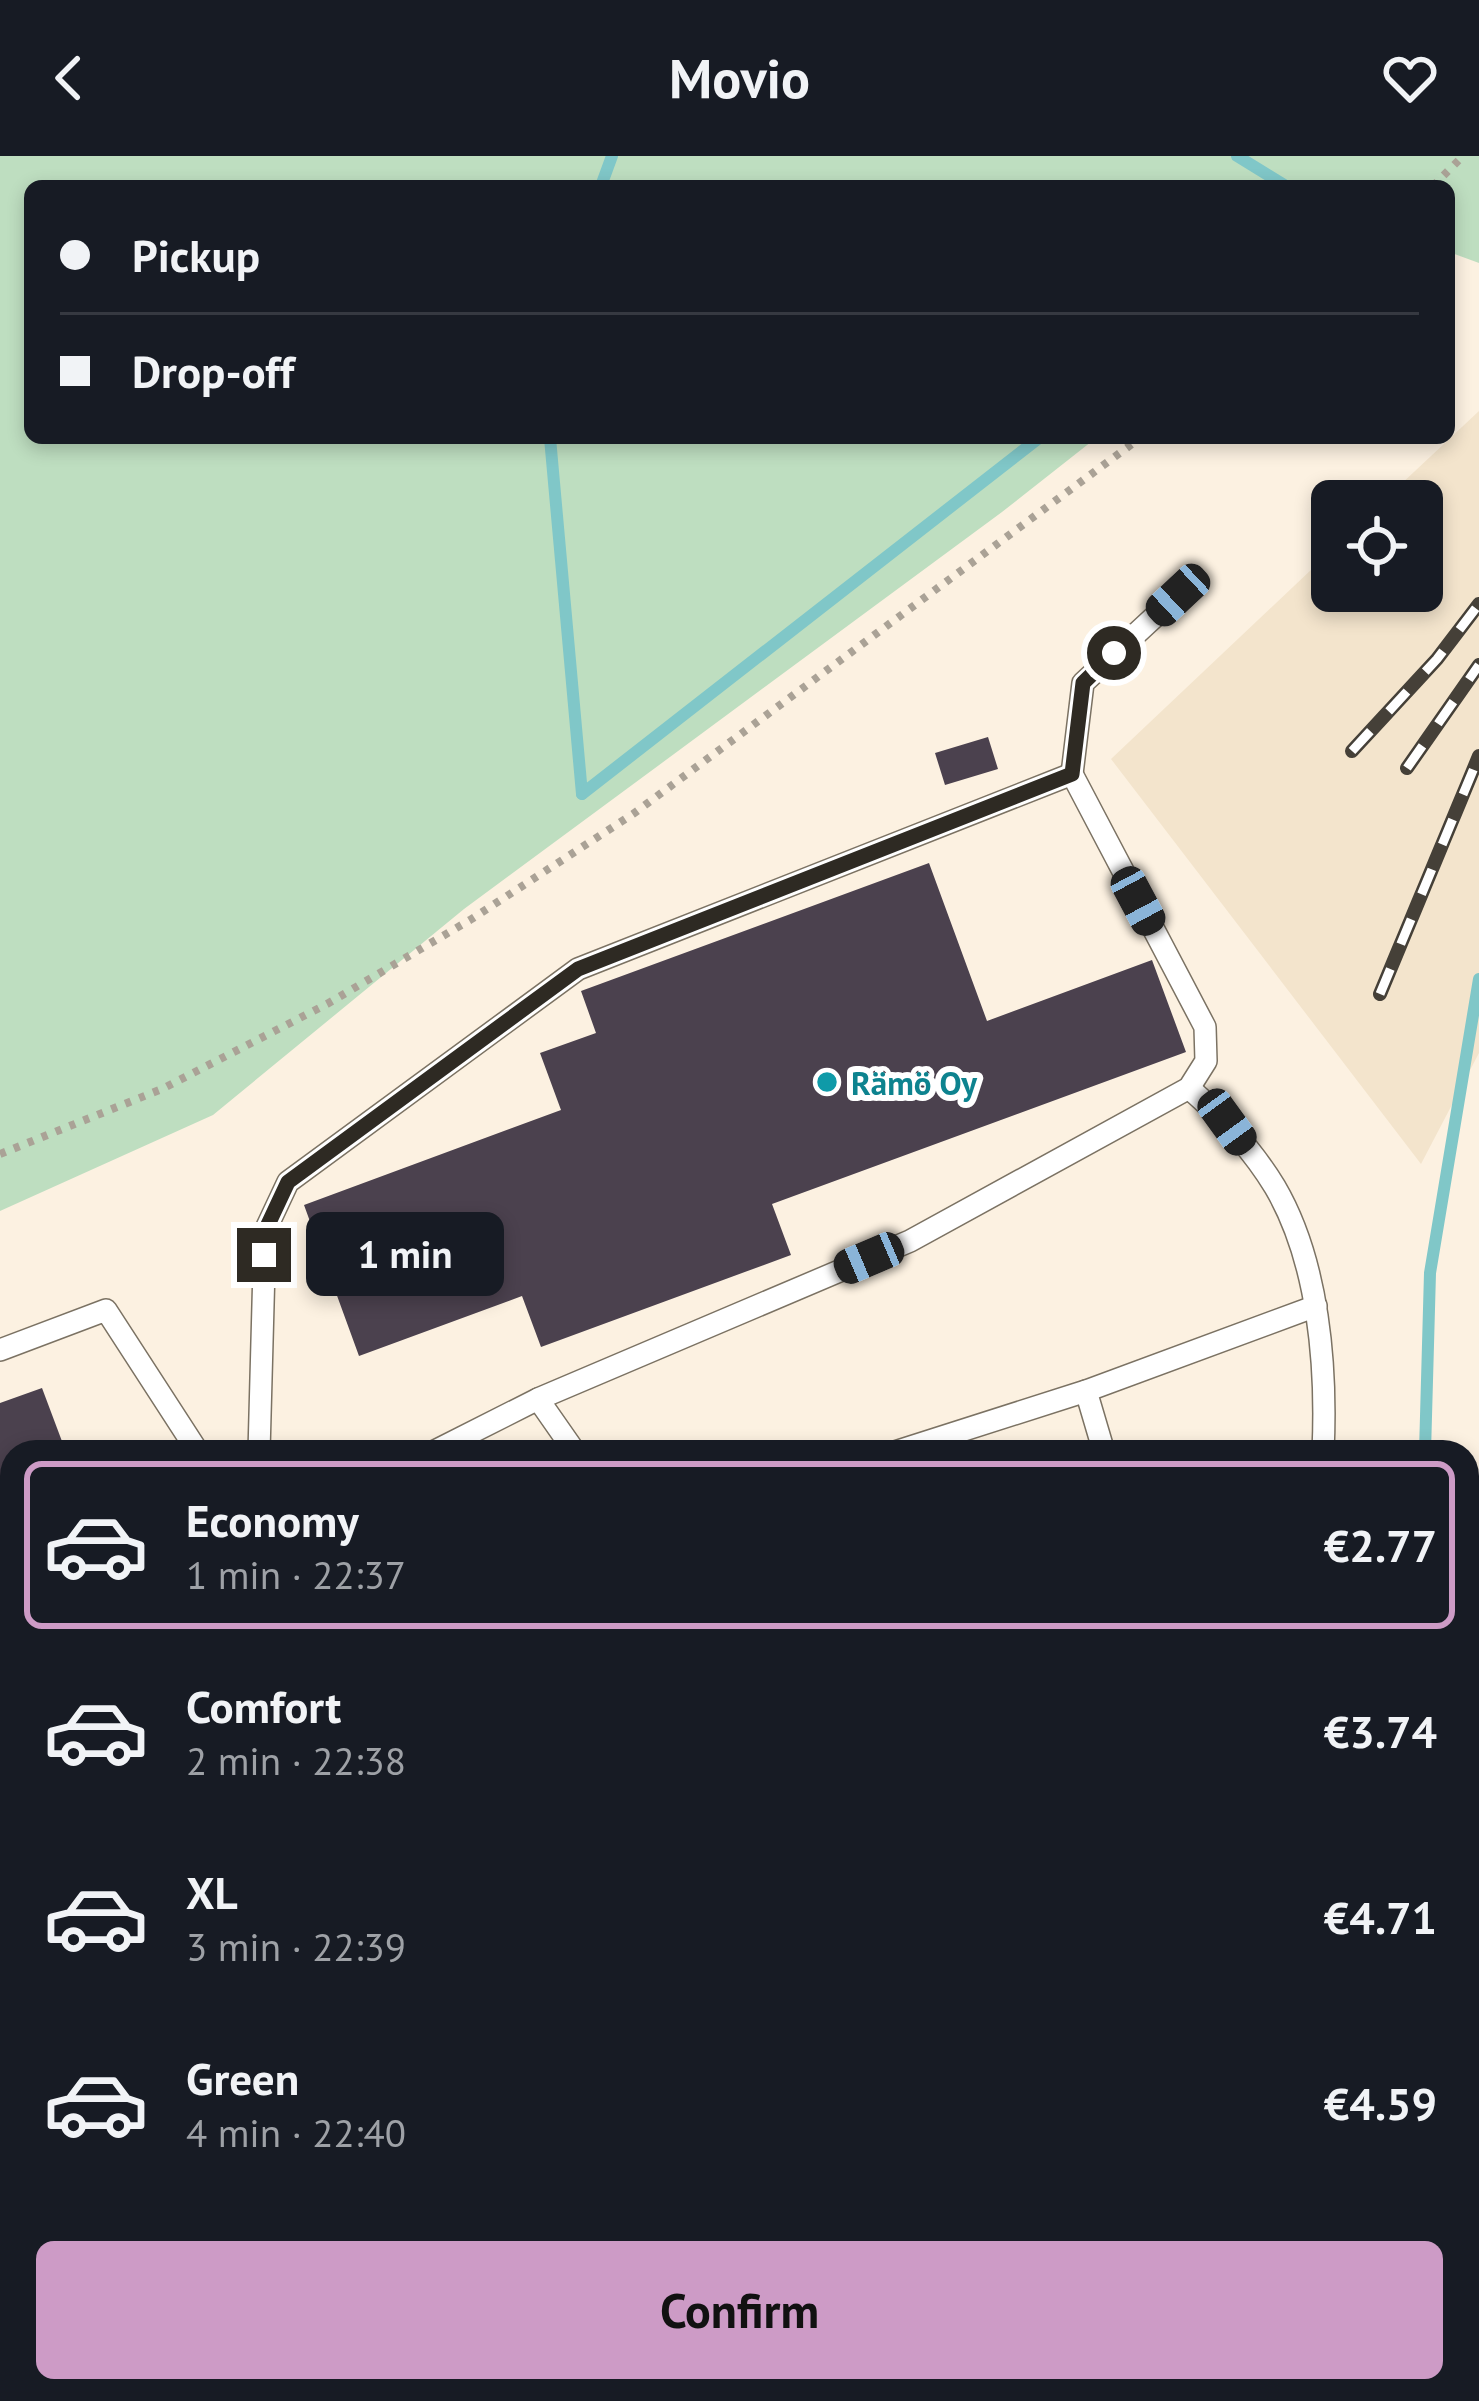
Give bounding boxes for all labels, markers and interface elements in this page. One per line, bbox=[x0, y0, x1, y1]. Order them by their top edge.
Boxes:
text: Movio bbox=[669, 43, 810, 113]
icon: back bbox=[36, 45, 102, 111]
icon: heart bbox=[1377, 45, 1443, 111]
text: Pickup bbox=[132, 226, 260, 284]
text: Drop-off bbox=[132, 342, 294, 400]
map controls bbox=[1311, 480, 1443, 612]
button: locate bbox=[1311, 480, 1443, 612]
car bbox=[1139, 557, 1217, 633]
route start bbox=[1087, 626, 1141, 680]
car bbox=[1105, 861, 1171, 941]
place label: Rämö Oy bbox=[851, 1061, 978, 1104]
marker: Rämö Oy bbox=[814, 1069, 840, 1095]
car bbox=[1191, 1082, 1263, 1162]
callout: 1 min bbox=[306, 1213, 504, 1297]
car bbox=[829, 1227, 909, 1289]
route end bbox=[237, 1228, 291, 1282]
text: 1 min bbox=[357, 1228, 453, 1279]
icon: car bbox=[42, 1491, 150, 1599]
text: Economy bbox=[186, 1491, 359, 1549]
text: €2.77 bbox=[1324, 1516, 1437, 1574]
text: 1 min · 22:37 bbox=[186, 1549, 406, 1600]
icon: car bbox=[42, 1677, 150, 1785]
text: Comfort bbox=[186, 1677, 341, 1735]
text: €3.74 bbox=[1324, 1702, 1437, 1760]
text: 2 min · 22:38 bbox=[186, 1735, 406, 1786]
icon: car bbox=[42, 1863, 150, 1971]
text: XL bbox=[186, 1863, 238, 1921]
text: €4.71 bbox=[1324, 1888, 1437, 1946]
text: 3 min · 22:39 bbox=[186, 1921, 406, 1972]
icon: car bbox=[42, 2049, 150, 2157]
text: Green bbox=[186, 2049, 299, 2107]
text: €4.59 bbox=[1324, 2074, 1437, 2132]
text: 4 min · 22:40 bbox=[186, 2107, 406, 2158]
button: Confirm bbox=[36, 2241, 1443, 2379]

